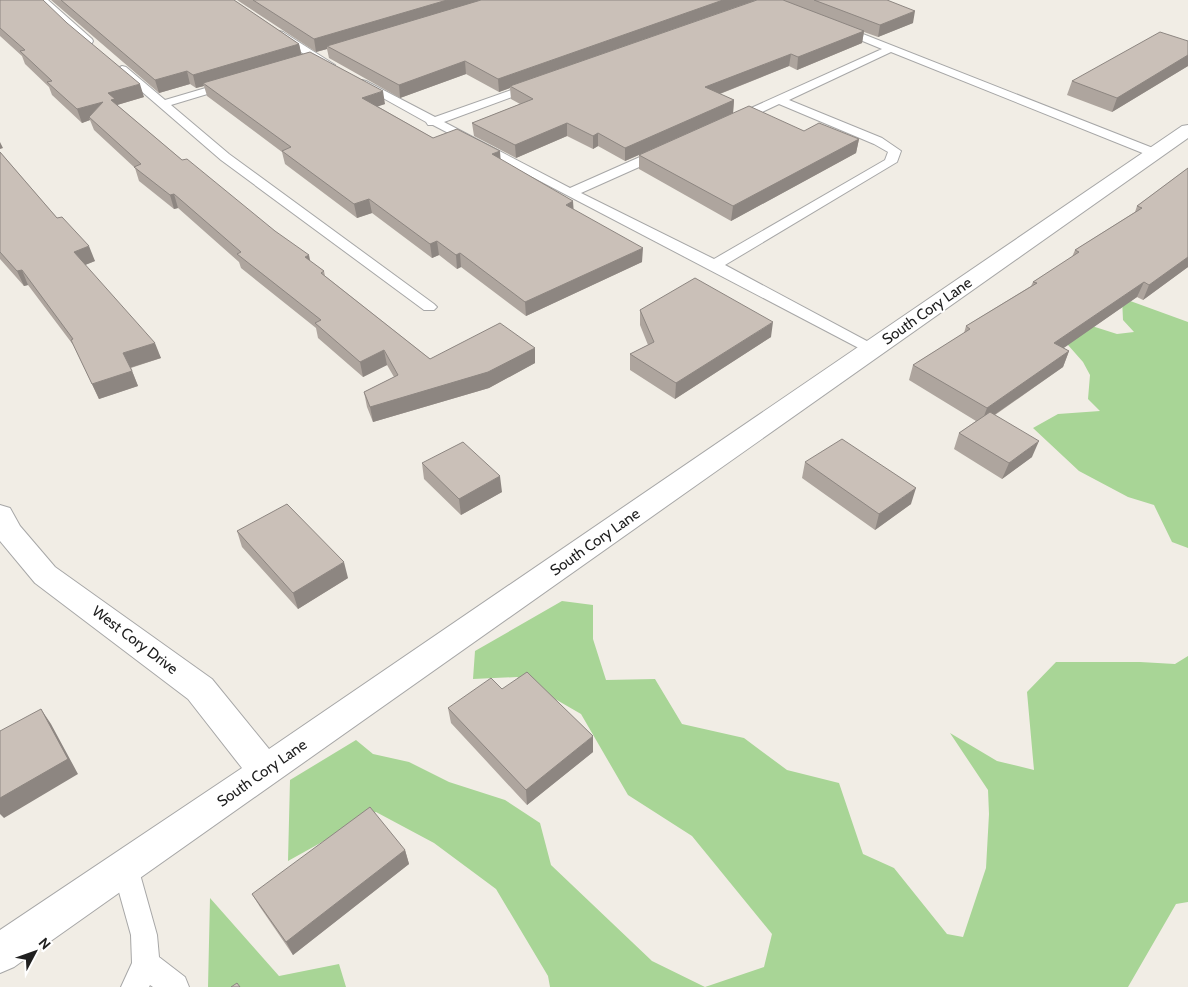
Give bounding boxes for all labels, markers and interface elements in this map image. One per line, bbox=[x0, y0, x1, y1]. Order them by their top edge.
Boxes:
street label: South Cory Lane bbox=[879, 273, 975, 349]
street label: South Cory Lane bbox=[547, 504, 643, 580]
street label: West Cory Drive bbox=[89, 602, 182, 678]
street label: South Cory Lane bbox=[214, 735, 310, 811]
north arrow bbox=[10, 927, 60, 977]
text: N bbox=[35, 934, 55, 953]

